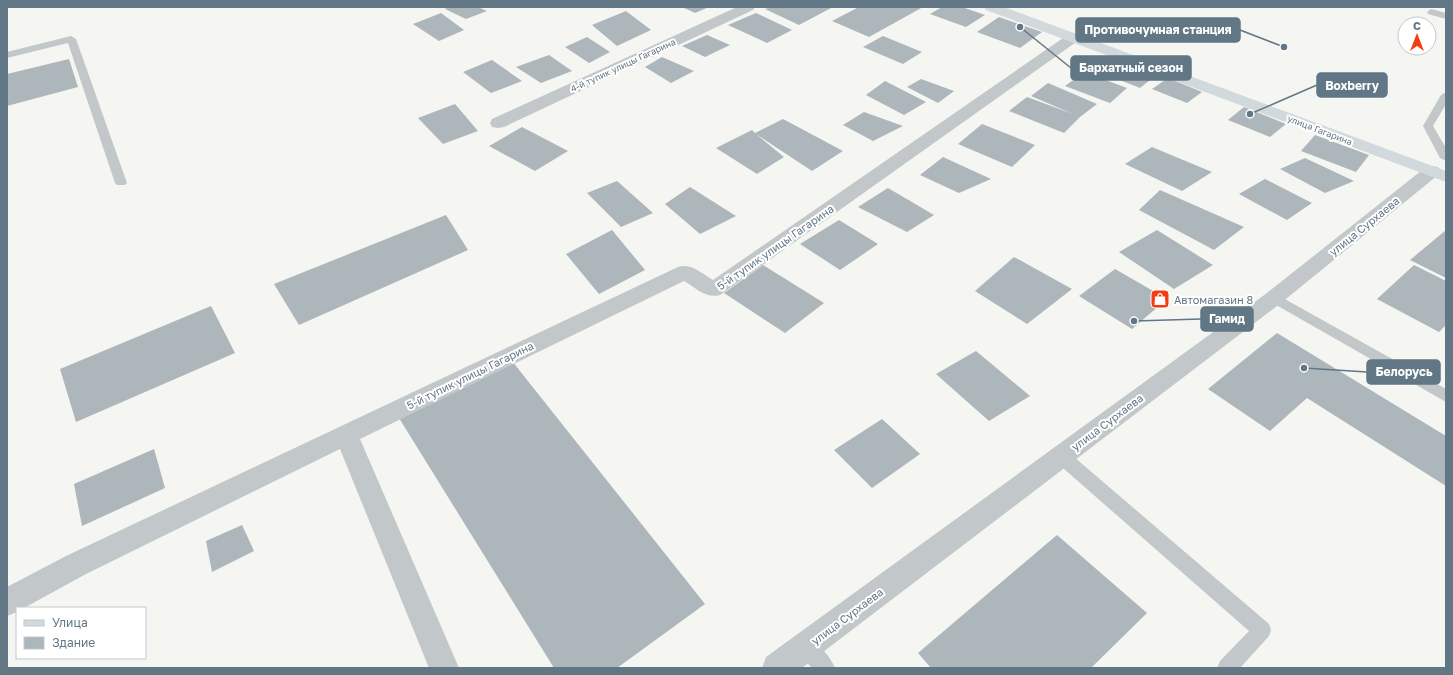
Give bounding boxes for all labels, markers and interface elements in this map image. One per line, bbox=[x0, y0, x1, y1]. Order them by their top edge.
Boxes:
north arrow bbox=[1397, 16, 1437, 56]
callout: Противочумная станция bbox=[1076, 18, 1240, 42]
text: С bbox=[1413, 19, 1421, 32]
text: Противочумная станция bbox=[1084, 22, 1232, 37]
street label: 4-й тупик улицы Гагарина bbox=[569, 36, 677, 94]
callout: Бархатный сезон bbox=[1071, 56, 1191, 80]
text: Бархатный сезон bbox=[1079, 60, 1183, 75]
callout: Boxberry bbox=[1317, 73, 1387, 97]
text: Boxberry bbox=[1325, 78, 1380, 93]
street label: улица Гагарина bbox=[1286, 113, 1354, 147]
street label: улица Сурхаева bbox=[1326, 194, 1402, 258]
street label: 5-й тупик улицы Гагарина bbox=[714, 202, 836, 292]
shop icon: Автомагазин 8 bbox=[1149, 288, 1171, 310]
place label: Автомагазин 8 bbox=[1174, 293, 1253, 306]
callout: Гамид bbox=[1201, 307, 1253, 331]
text: Гамид bbox=[1209, 311, 1246, 326]
street label: 5-й тупик улицы Гагарина bbox=[404, 339, 536, 411]
callout: Белорусь bbox=[1367, 360, 1440, 384]
text: Белорусь bbox=[1375, 364, 1433, 379]
street label: улица Сурхаева bbox=[1069, 391, 1145, 453]
street label: улица Сурхаева bbox=[809, 585, 885, 647]
legend bbox=[16, 607, 146, 659]
text: Улица bbox=[52, 615, 88, 630]
text: Здание bbox=[52, 635, 95, 650]

